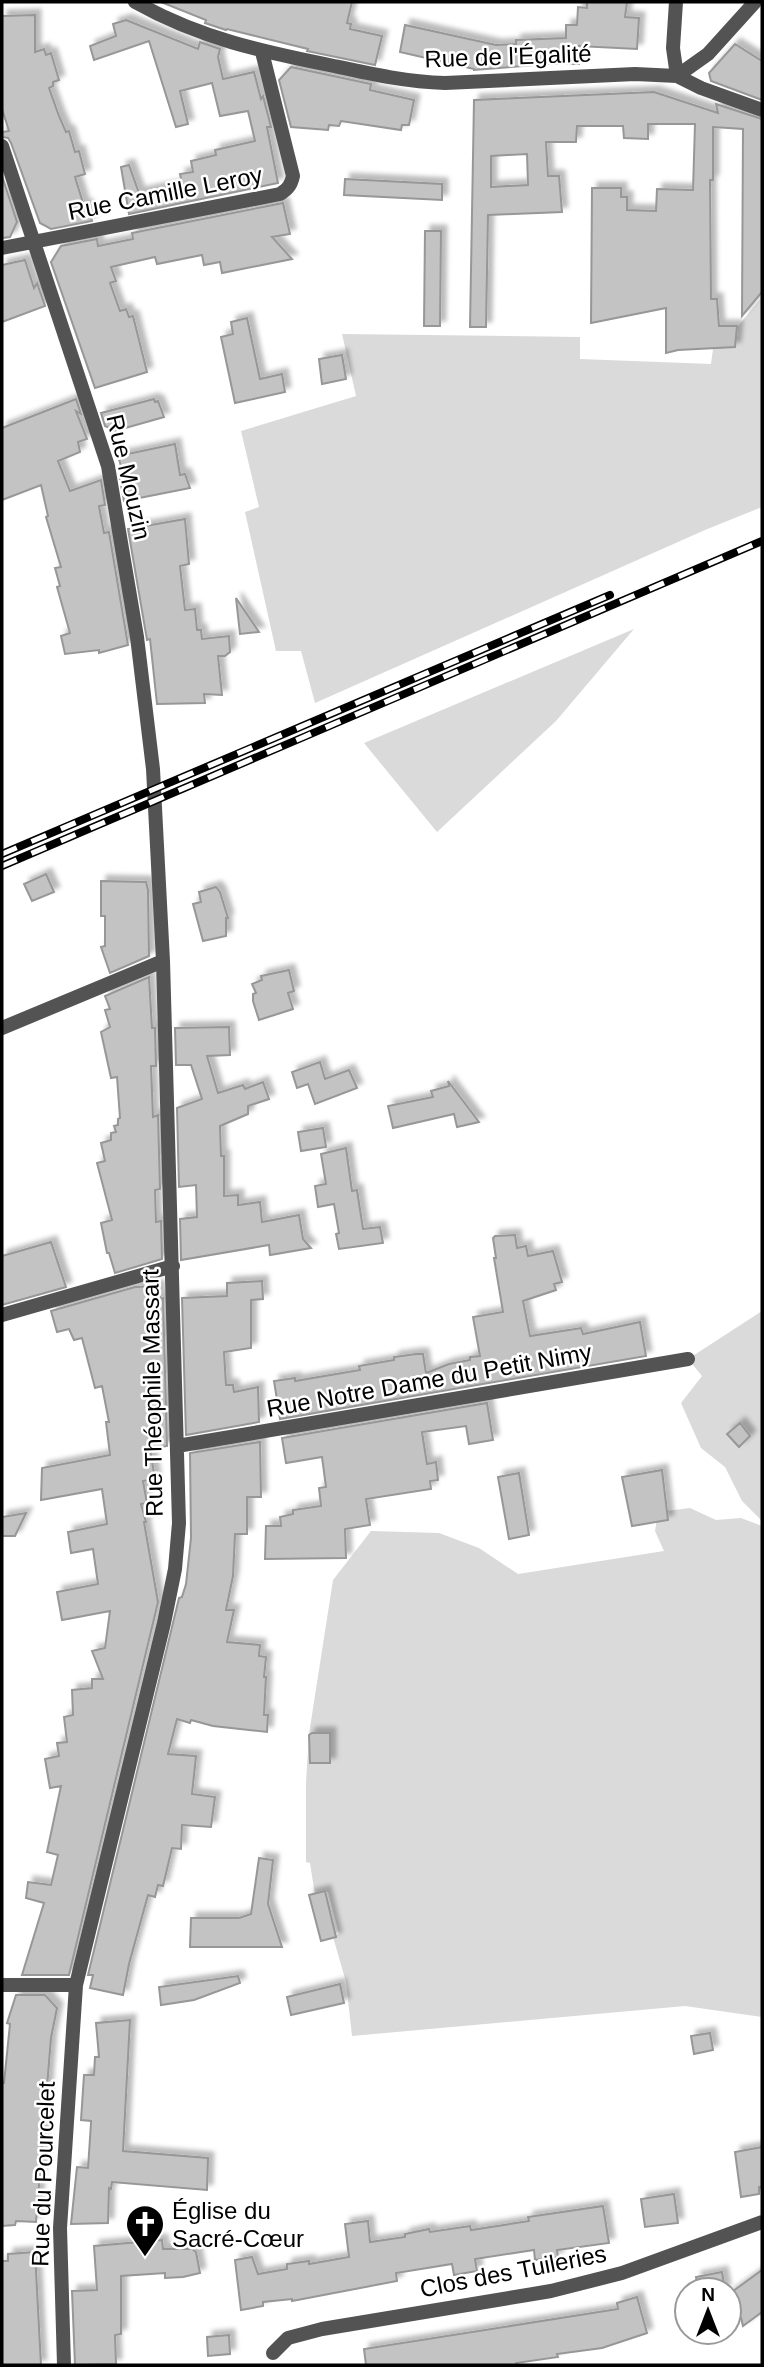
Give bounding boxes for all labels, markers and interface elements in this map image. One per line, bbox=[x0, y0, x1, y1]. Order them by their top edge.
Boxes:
street label: Rue de l'Égalité bbox=[424, 40, 592, 72]
street label: Rue Camille Leroy bbox=[66, 161, 264, 225]
street label: Rue Mouzin bbox=[101, 412, 157, 542]
street label: Rue Théophile Massart bbox=[136, 1269, 168, 1517]
street label: Rue Notre Dame du Petit Nimy bbox=[264, 1338, 594, 1422]
street label: Rue du Pourcelet bbox=[26, 2081, 60, 2267]
place label: Église du Sacré-Cœur bbox=[172, 2197, 304, 2252]
church icon: Église du Sacré-Cœur bbox=[124, 2203, 166, 2258]
street label: Clos des Tuileries bbox=[417, 2240, 609, 2302]
north arrow bbox=[673, 2276, 743, 2346]
text: N bbox=[701, 2284, 715, 2305]

